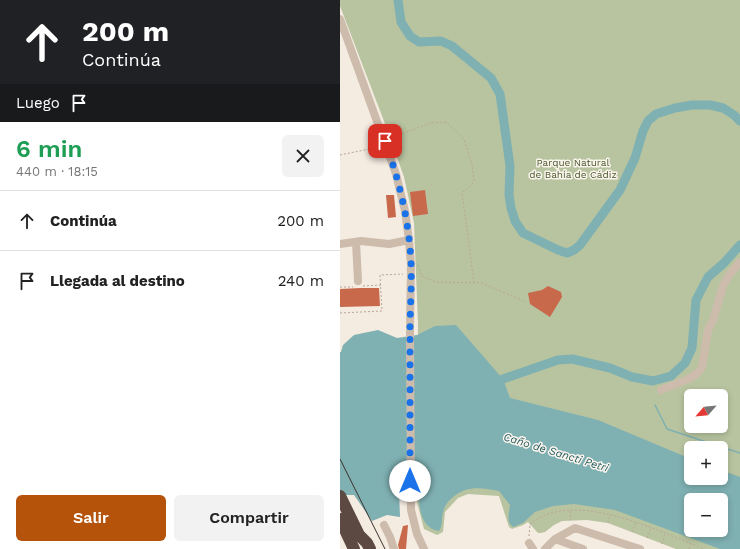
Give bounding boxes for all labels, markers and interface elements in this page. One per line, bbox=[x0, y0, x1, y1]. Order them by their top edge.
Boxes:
text: 200 m bbox=[82, 15, 169, 48]
icon: ahead bbox=[16, 16, 68, 68]
text: Continúa bbox=[82, 49, 161, 70]
icon: arrive bbox=[68, 92, 90, 114]
text: Luego bbox=[16, 94, 60, 112]
pin bbox=[368, 124, 402, 158]
icon: arrive bbox=[374, 130, 396, 152]
text: 6 min bbox=[16, 135, 82, 163]
button: close bbox=[282, 135, 324, 177]
park label: Parque Natural de Bahía de Cádiz bbox=[529, 157, 617, 180]
text: 440 m · 18:15 bbox=[16, 164, 98, 179]
icon: ahead bbox=[16, 210, 38, 232]
text: Continúa bbox=[50, 212, 117, 230]
text: 200 m bbox=[277, 212, 324, 230]
icon: arrive bbox=[16, 270, 38, 292]
text: Llegada al destino bbox=[50, 272, 185, 290]
text: 240 m bbox=[278, 272, 324, 290]
north arrow bbox=[684, 389, 728, 433]
map controls bbox=[684, 389, 728, 537]
water label: Caño de Sancti Petri bbox=[502, 430, 611, 475]
button: + bbox=[684, 441, 728, 485]
position arrow bbox=[389, 460, 431, 502]
button: − bbox=[684, 493, 728, 537]
button: Salir bbox=[16, 495, 166, 541]
button: Compartir bbox=[174, 495, 324, 541]

